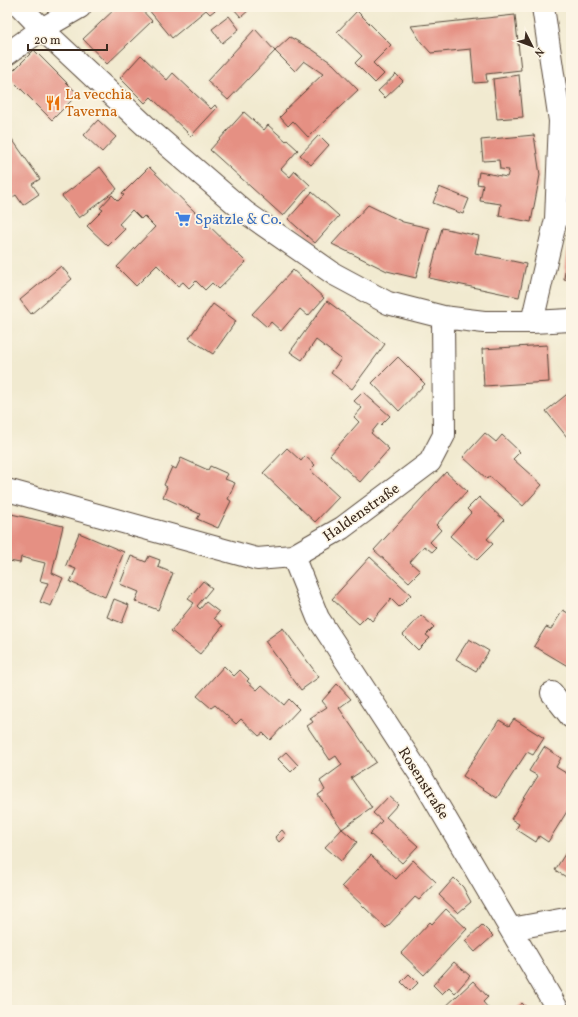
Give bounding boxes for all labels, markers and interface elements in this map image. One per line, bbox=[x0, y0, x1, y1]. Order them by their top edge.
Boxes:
scale bar bbox=[28, 26, 107, 52]
north arrow bbox=[512, 26, 552, 66]
text: 20 m bbox=[34, 33, 61, 49]
text: N bbox=[530, 44, 547, 60]
place label: La vecchia Taverna bbox=[65, 85, 132, 123]
restaurant icon: La vecchia Taverna bbox=[44, 94, 62, 112]
supermarket icon: Spätzle & Co. bbox=[174, 210, 192, 228]
place label: Spätzle & Co. bbox=[195, 210, 282, 231]
street label: Haldenstraße bbox=[319, 479, 404, 547]
street label: Rosenstraße bbox=[392, 743, 453, 824]

